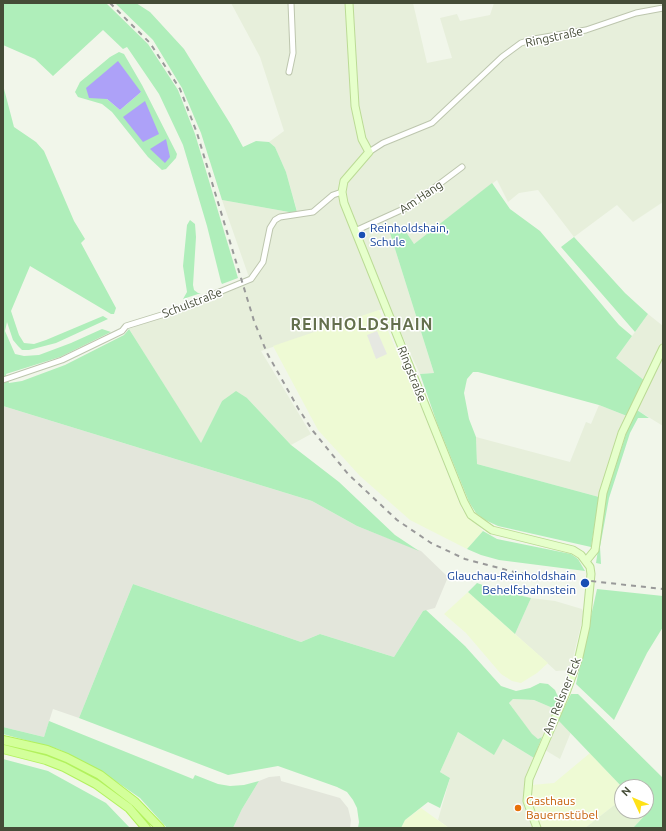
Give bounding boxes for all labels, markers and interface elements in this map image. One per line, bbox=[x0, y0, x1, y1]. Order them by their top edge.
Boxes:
street label: Ringstraße bbox=[524, 24, 584, 50]
street label: Am Hang bbox=[397, 177, 445, 217]
place label: Reinholdshain, Schule bbox=[370, 221, 449, 249]
marker: Reinholdshain, Schule bbox=[357, 230, 367, 240]
street label: Schulstraße bbox=[160, 285, 224, 321]
district label: REINHOLDSHAIN bbox=[290, 315, 434, 335]
street label: Ringstraße bbox=[394, 344, 430, 404]
place label: Glauchau-Reinholdshain Behelfsbahnstein bbox=[447, 569, 576, 597]
marker: Glauchau-Reinholdshain Behelfsbahnstein bbox=[579, 577, 591, 589]
street label: Am Relsner Eck bbox=[540, 655, 584, 737]
north arrow bbox=[614, 779, 654, 819]
text: N bbox=[619, 784, 633, 798]
place label: Gasthaus Bauernstübel bbox=[526, 794, 598, 822]
marker: Gasthaus Bauernstübel bbox=[513, 803, 523, 813]

